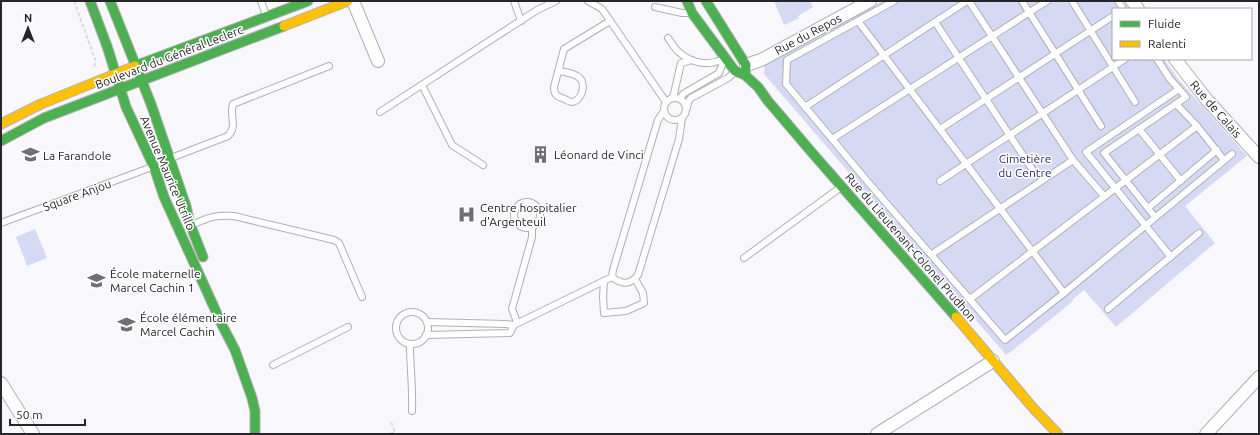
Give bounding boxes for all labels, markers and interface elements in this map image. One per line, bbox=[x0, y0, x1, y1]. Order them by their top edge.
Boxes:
north arrow bbox=[8, 8, 48, 48]
legend bbox=[1112, 8, 1252, 60]
street label: Rue du Repos bbox=[772, 11, 844, 57]
text: N bbox=[24, 12, 32, 24]
text: Fluide bbox=[1148, 17, 1181, 30]
street label: Boulevard du Général Leclerc bbox=[93, 23, 245, 91]
text: Ralenti bbox=[1148, 37, 1186, 50]
street label: Rue de Calais bbox=[1188, 78, 1244, 140]
street label: Avenue Maurice Utrillo bbox=[138, 114, 198, 232]
building icon: Léonard de Vinci bbox=[531, 144, 551, 164]
school or university icon: La Farandole bbox=[20, 145, 40, 165]
place label: Léonard de Vinci bbox=[554, 148, 644, 161]
place label: La Farandole bbox=[43, 149, 111, 162]
park label: Cimetière du Centre bbox=[998, 152, 1052, 179]
street label: Rue du Lieutenant-Colonel Prudhon bbox=[843, 170, 979, 324]
street label: Square Anjou bbox=[41, 177, 113, 213]
place label: Centre hospitalier d'Argenteuil bbox=[480, 201, 577, 228]
hospital icon: Centre hospitalier d'Argenteuil bbox=[457, 204, 477, 224]
place label: École maternelle Marcel Cachin 1 bbox=[110, 267, 201, 294]
school or university icon: École maternelle Marcel Cachin 1 bbox=[87, 270, 107, 290]
place label: École élémentaire Marcel Cachin bbox=[140, 311, 237, 338]
school or university icon: École élémentaire Marcel Cachin bbox=[117, 314, 137, 334]
scale bar bbox=[10, 401, 85, 427]
text: 50 m bbox=[16, 408, 43, 421]

